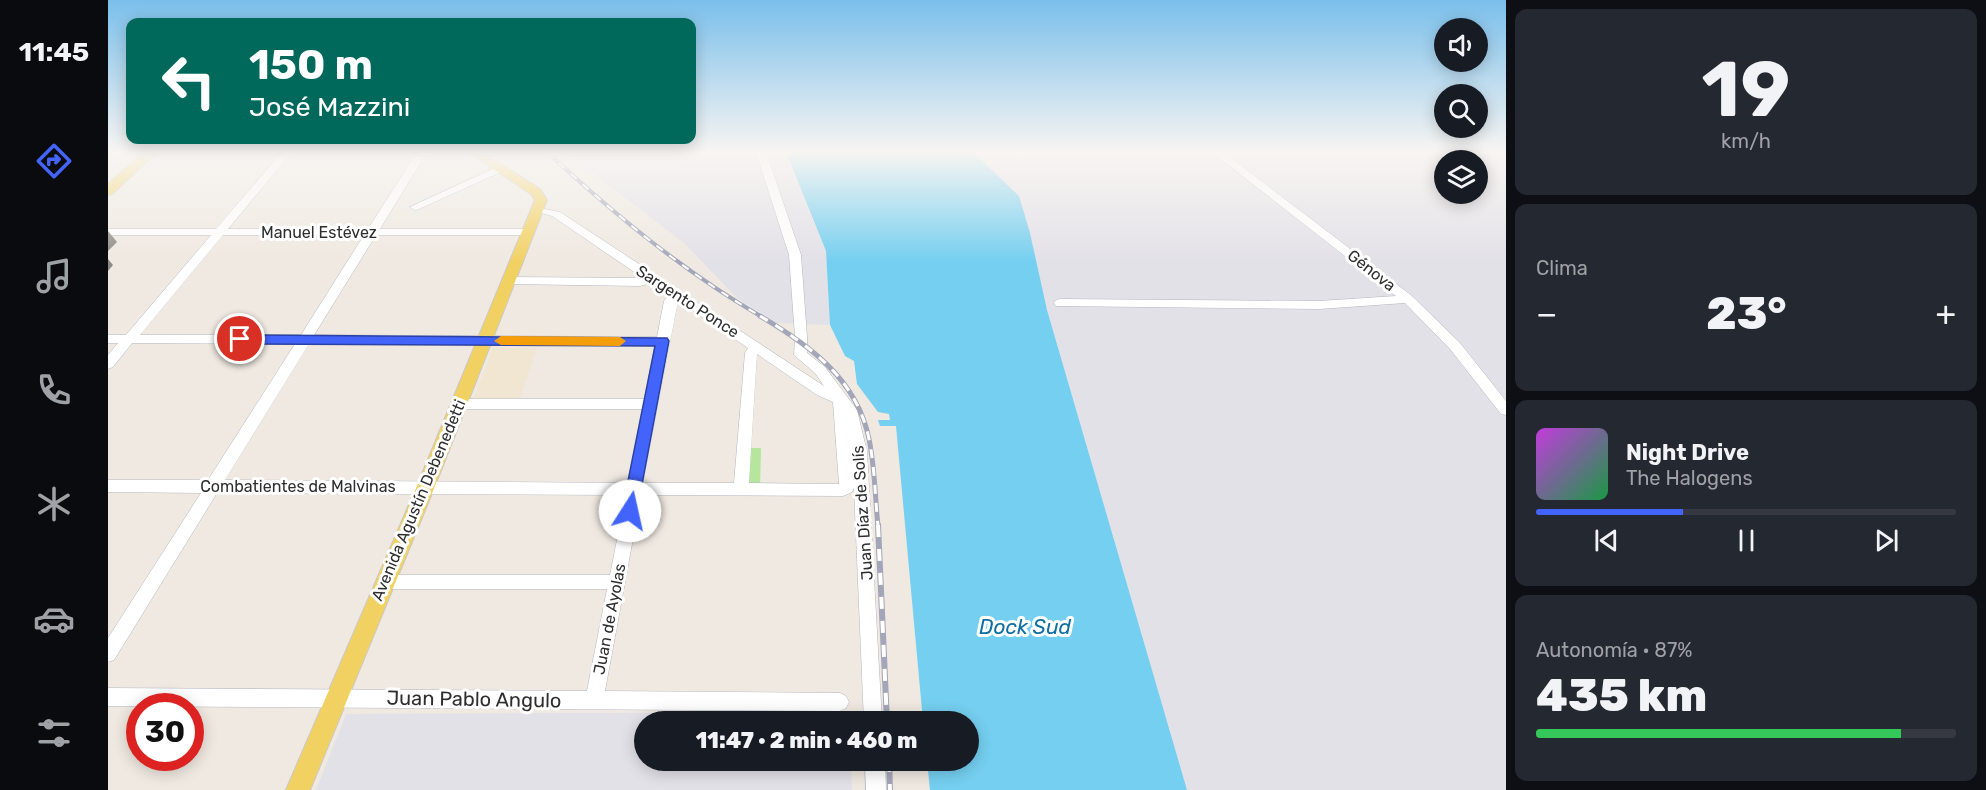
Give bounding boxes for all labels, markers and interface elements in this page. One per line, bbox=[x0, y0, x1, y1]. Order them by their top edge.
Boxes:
map controls bbox=[1434, 18, 1488, 204]
button: sound bbox=[1434, 18, 1488, 72]
text: 11:45 bbox=[19, 36, 89, 68]
text: 150 m bbox=[249, 40, 373, 90]
icon: left bbox=[150, 42, 228, 120]
text: 19 bbox=[1702, 43, 1790, 136]
button: search bbox=[1434, 84, 1488, 138]
text: José Mazzini bbox=[249, 91, 410, 123]
text: km/h bbox=[1721, 129, 1771, 153]
icon: directions bbox=[33, 140, 75, 182]
button: layers bbox=[1434, 150, 1488, 204]
street label: Manuel Estévez bbox=[261, 223, 377, 242]
street label: Génova bbox=[1344, 246, 1400, 295]
icon: music bbox=[33, 255, 75, 297]
text: Clima bbox=[1536, 256, 1588, 280]
street label: Sargento Ponce bbox=[633, 261, 743, 342]
text: 23° bbox=[1706, 287, 1787, 340]
text: − bbox=[1536, 294, 1557, 333]
text: + bbox=[1935, 294, 1956, 333]
pin bbox=[214, 313, 265, 364]
icon: arrive bbox=[223, 322, 256, 355]
icon: phone bbox=[33, 369, 75, 411]
street label: Avenida Agustín Debenedetti bbox=[367, 397, 470, 604]
text: Night Drive bbox=[1626, 439, 1749, 466]
street label: Juan Díaz de Solís bbox=[848, 445, 877, 581]
text: The Halogens bbox=[1626, 466, 1753, 490]
street label: Combatientes de Malvinas bbox=[200, 477, 396, 496]
position arrow bbox=[598, 479, 662, 543]
icon: climate bbox=[33, 483, 75, 525]
icon: previous bbox=[1590, 524, 1623, 557]
icon: pause bbox=[1730, 524, 1763, 557]
icon: next bbox=[1870, 524, 1903, 557]
street label: Juan de Ayolas bbox=[589, 562, 630, 676]
icon: car bbox=[33, 598, 75, 640]
water label: Dock Sud bbox=[979, 614, 1072, 639]
text: Autonomía · 87% bbox=[1536, 638, 1692, 662]
text: 435 km bbox=[1536, 669, 1707, 722]
street label: Juan Pablo Angulo bbox=[386, 685, 562, 713]
speed limit sign: 30 bbox=[126, 693, 204, 771]
icon: filters bbox=[33, 712, 75, 754]
text: 11:47 · 2 min · 460 m bbox=[696, 727, 917, 754]

